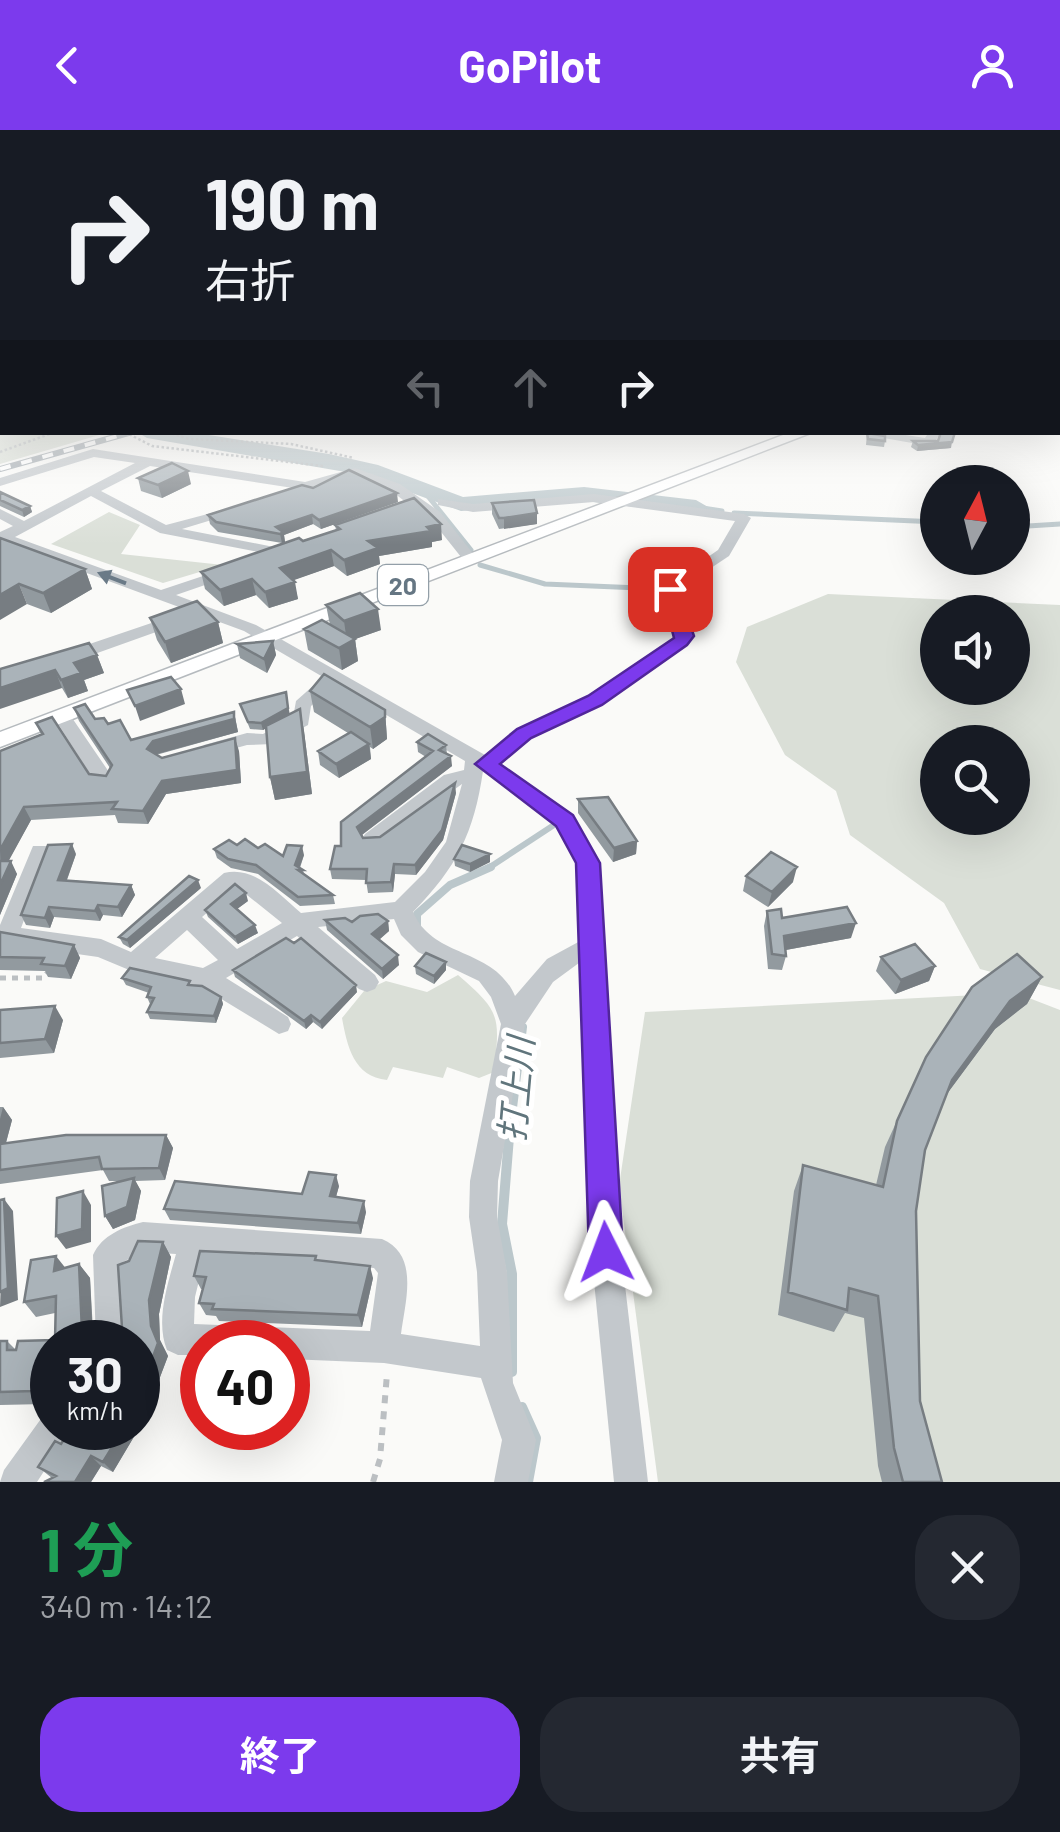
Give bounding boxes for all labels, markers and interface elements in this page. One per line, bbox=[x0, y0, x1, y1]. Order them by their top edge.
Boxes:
icon: back bbox=[40, 38, 95, 93]
text: GoPilot bbox=[458, 38, 602, 92]
icon: person bbox=[965, 38, 1020, 93]
text: 190 m bbox=[205, 160, 379, 244]
icon: right bbox=[40, 170, 170, 300]
text: 右折 bbox=[205, 252, 295, 306]
icon: left bbox=[398, 360, 453, 415]
icon: ahead bbox=[503, 360, 558, 415]
icon: right bbox=[608, 360, 663, 415]
north arrow bbox=[920, 465, 1030, 575]
map controls bbox=[920, 465, 1030, 835]
pin bbox=[628, 547, 713, 632]
icon: arrive bbox=[643, 562, 698, 617]
road number: 20 bbox=[378, 565, 428, 605]
one-way arrow bbox=[96, 570, 126, 585]
button: sound bbox=[920, 595, 1030, 705]
button: search bbox=[920, 725, 1030, 835]
water label: 打上川 bbox=[490, 1031, 541, 1143]
position arrow bbox=[554, 1200, 658, 1304]
speed limit sign: 40 bbox=[180, 1320, 310, 1450]
text: 30 bbox=[67, 1343, 123, 1403]
text: km/h bbox=[67, 1395, 123, 1425]
text: 1 分 bbox=[40, 1512, 133, 1584]
button: close bbox=[915, 1515, 1020, 1620]
text: 340 m · 14:12 bbox=[40, 1586, 213, 1624]
button: 終了 bbox=[40, 1697, 520, 1812]
button: 共有 bbox=[540, 1697, 1020, 1812]

